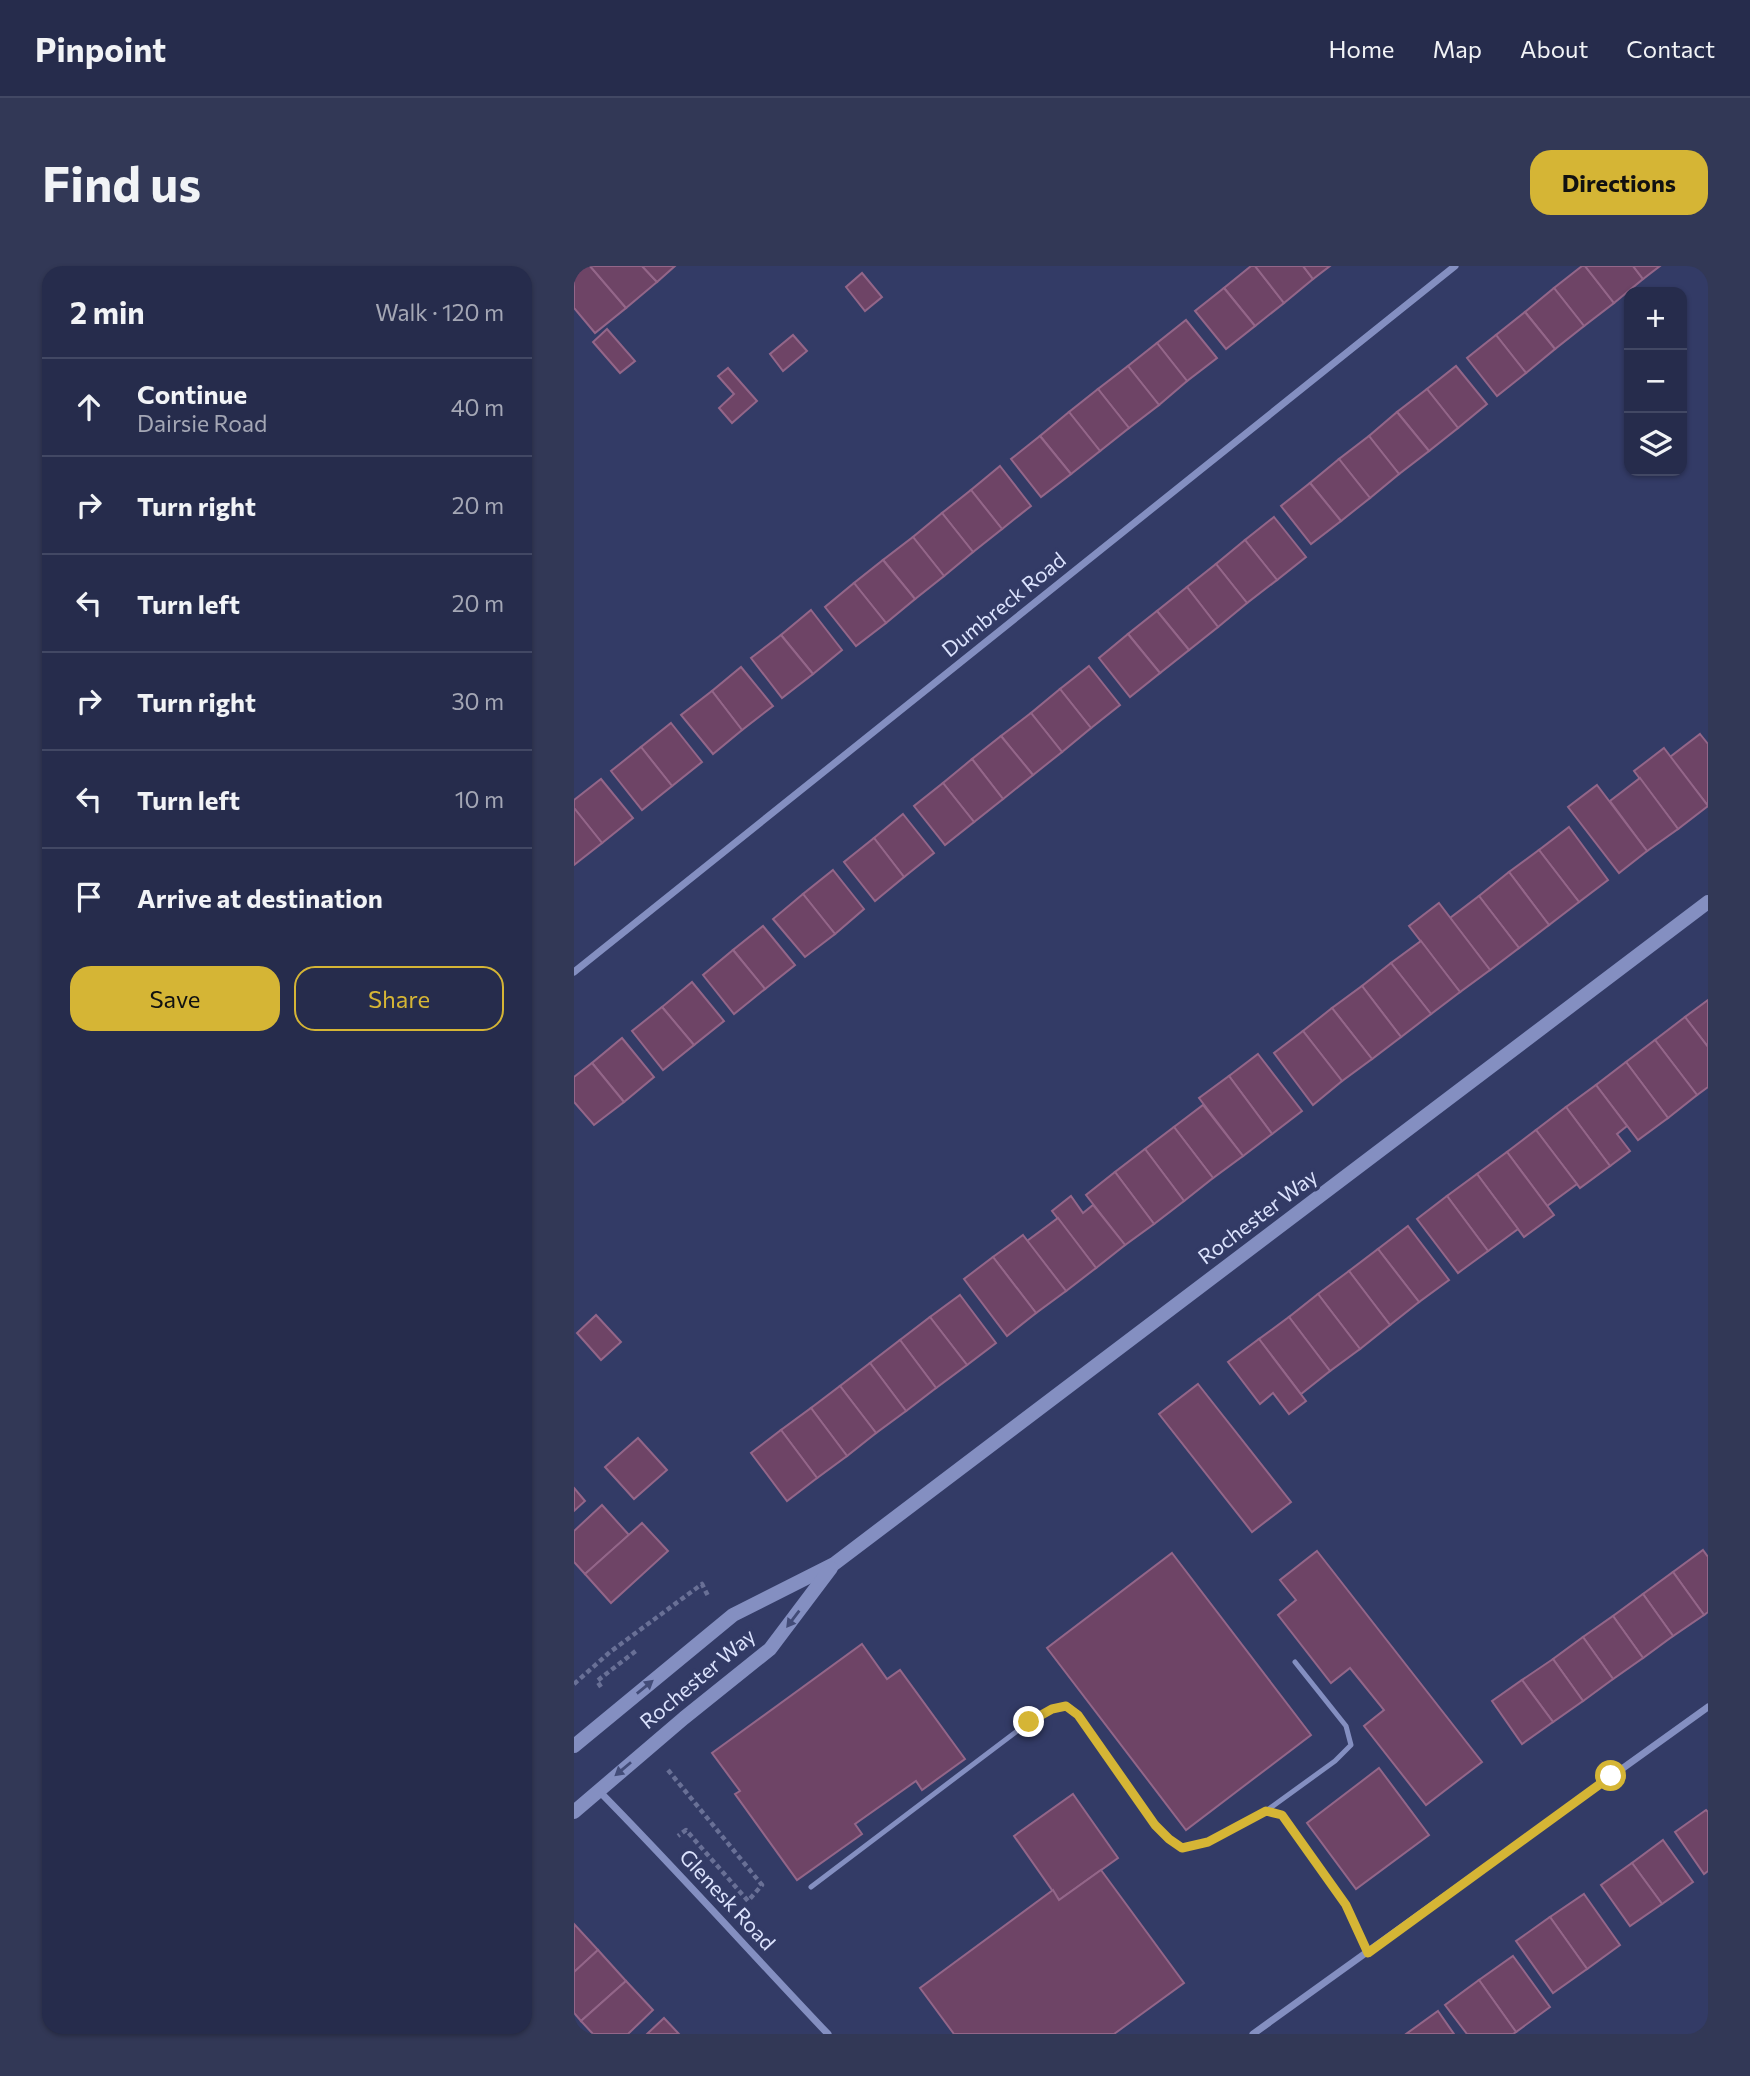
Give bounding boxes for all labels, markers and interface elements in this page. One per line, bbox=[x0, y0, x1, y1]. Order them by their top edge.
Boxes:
text: Pinpoint bbox=[35, 28, 166, 69]
text: Home bbox=[1329, 34, 1395, 63]
text: Map bbox=[1433, 34, 1482, 63]
text: About bbox=[1520, 34, 1588, 63]
text: Contact bbox=[1626, 34, 1715, 63]
button: Directions bbox=[1530, 150, 1708, 215]
text: Find us bbox=[42, 152, 201, 212]
map controls bbox=[1624, 287, 1687, 476]
button: + bbox=[1624, 287, 1687, 350]
text: 2 min bbox=[70, 293, 145, 330]
text: Walk · 120 m bbox=[375, 298, 504, 326]
button: − bbox=[1624, 350, 1687, 413]
text: Continue bbox=[137, 378, 247, 409]
icon: ahead bbox=[70, 388, 108, 426]
text: 40 m bbox=[451, 393, 504, 421]
text: Dairsie Road bbox=[137, 409, 267, 437]
button: layers bbox=[1624, 413, 1687, 476]
icon: right bbox=[70, 486, 108, 524]
text: Turn right bbox=[137, 490, 256, 521]
text: 20 m bbox=[452, 491, 504, 519]
street label: Dumbreck Road bbox=[936, 546, 1070, 661]
icon: left bbox=[70, 584, 108, 622]
text: Turn left bbox=[137, 588, 240, 619]
text: 20 m bbox=[452, 589, 504, 617]
icon: right bbox=[70, 682, 108, 720]
text: Turn right bbox=[137, 686, 256, 717]
text: 30 m bbox=[451, 687, 504, 715]
icon: left bbox=[70, 780, 108, 818]
text: Turn left bbox=[137, 784, 240, 815]
text: 10 m bbox=[455, 785, 504, 813]
icon: arrive bbox=[70, 878, 108, 916]
text: Arrive at destination bbox=[137, 882, 383, 913]
button: Save bbox=[70, 966, 280, 1031]
button: Share bbox=[294, 966, 504, 1031]
street label: Rochester Way bbox=[1193, 1163, 1322, 1269]
one-way arrow bbox=[786, 1610, 800, 1628]
street label: Rochester Way bbox=[634, 1622, 760, 1733]
one-way arrow bbox=[637, 1680, 654, 1695]
route end bbox=[1013, 1706, 1044, 1737]
route start bbox=[1595, 1760, 1626, 1791]
one-way arrow bbox=[615, 1761, 632, 1776]
street label: Glenesk Road bbox=[675, 1843, 781, 1955]

